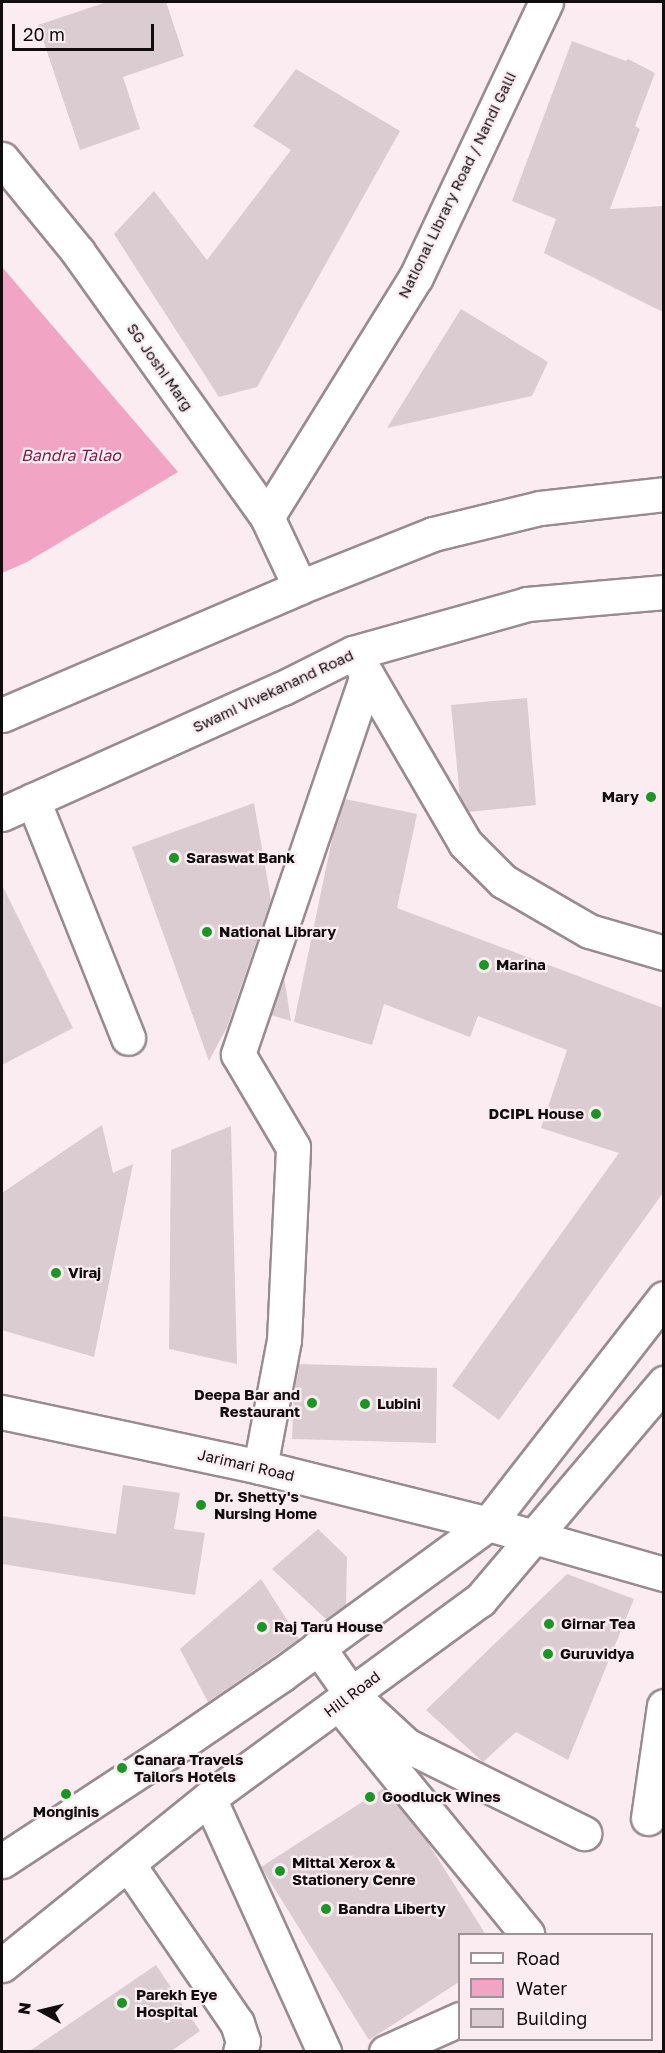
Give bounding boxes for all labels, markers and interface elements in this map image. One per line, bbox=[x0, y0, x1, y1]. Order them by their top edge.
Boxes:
scale bar bbox=[15, 12, 158, 50]
text: 20 m bbox=[23, 23, 65, 45]
street label: National Library Road / Nandi Galli bbox=[394, 69, 520, 301]
street label: SG Joshi Marg bbox=[123, 320, 197, 414]
water label: Bandra Talao bbox=[21, 445, 121, 465]
street label: Swami Vivekanand Road bbox=[190, 646, 356, 736]
place label: Mary bbox=[602, 788, 639, 806]
marker: Mary bbox=[644, 790, 658, 804]
place label: Saraswat Bank bbox=[186, 849, 295, 867]
marker: Saraswat Bank bbox=[167, 851, 181, 865]
place label: National Library bbox=[219, 923, 336, 941]
marker: National Library bbox=[200, 925, 214, 939]
place label: Marina bbox=[496, 956, 546, 974]
marker: Marina bbox=[477, 958, 491, 972]
place label: DCIPL House bbox=[489, 1105, 584, 1123]
marker: DCIPL House bbox=[589, 1107, 603, 1121]
place label: Viraj bbox=[68, 1264, 101, 1282]
marker: Viraj bbox=[49, 1266, 63, 1280]
place label: Deepa Bar and Restaurant bbox=[194, 1385, 300, 1420]
place label: Lubini bbox=[377, 1395, 421, 1413]
marker: Deepa Bar and Restaurant bbox=[305, 1396, 319, 1410]
marker: Lubini bbox=[358, 1397, 372, 1411]
street label: Jarimari Road bbox=[196, 1445, 296, 1485]
place label: Dr. Shetty's Nursing Home bbox=[214, 1487, 317, 1522]
marker: Dr. Shetty's Nursing Home bbox=[192, 1496, 210, 1514]
place label: Girnar Tea bbox=[561, 1615, 635, 1633]
marker: Girnar Tea bbox=[542, 1617, 556, 1631]
place label: Raj Taru House bbox=[274, 1618, 383, 1636]
marker: Raj Taru House bbox=[255, 1620, 269, 1634]
place label: Guruvidya bbox=[560, 1645, 634, 1663]
marker: Guruvidya bbox=[541, 1647, 555, 1661]
street label: Hill Road bbox=[320, 1667, 384, 1721]
place label: Canara Travels Tailors Hotels bbox=[134, 1750, 243, 1785]
marker: Canara Travels Tailors Hotels bbox=[115, 1761, 129, 1775]
marker: Monginis bbox=[59, 1787, 73, 1801]
place label: Goodluck Wines bbox=[382, 1788, 501, 1806]
marker: Goodluck Wines bbox=[363, 1790, 377, 1804]
place label: Monginis bbox=[33, 1803, 99, 1821]
place label: Mittal Xerox & Stationery Cenre bbox=[292, 1853, 416, 1888]
marker: Mittal Xerox & Stationery Cenre bbox=[273, 1864, 287, 1878]
place label: Bandra Liberty bbox=[338, 1900, 446, 1918]
marker: Bandra Liberty bbox=[319, 1902, 333, 1916]
legend bbox=[458, 1933, 653, 2041]
text: Road bbox=[516, 1947, 560, 1969]
text: Water bbox=[516, 1977, 567, 1999]
north arrow bbox=[12, 1981, 72, 2041]
place label: Parekh Eye Hospital bbox=[136, 1985, 217, 2020]
marker: Parekh Eye Hospital bbox=[113, 1994, 131, 2012]
text: N bbox=[13, 2001, 35, 2016]
text: Building bbox=[516, 2007, 587, 2029]

